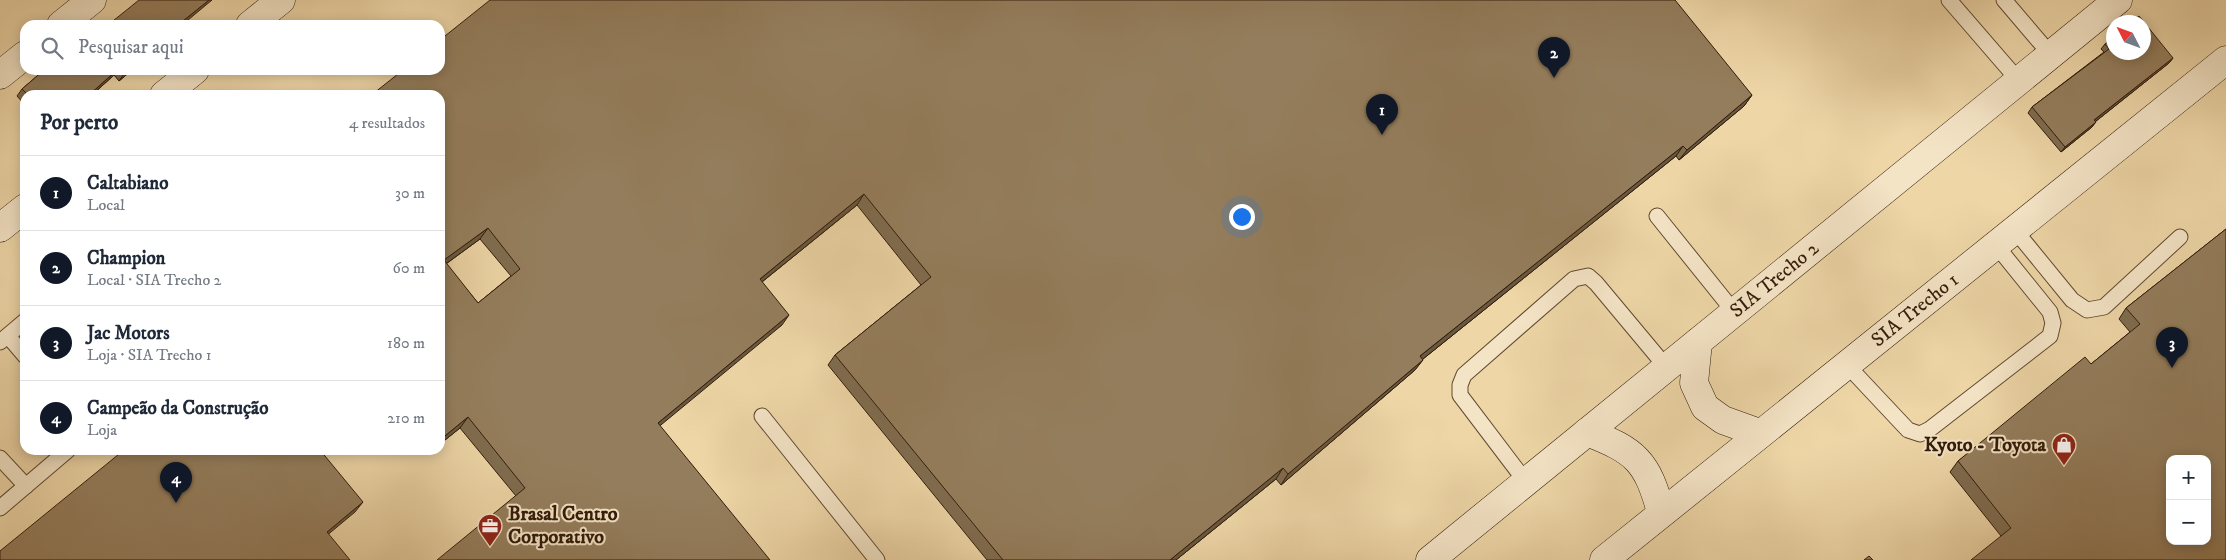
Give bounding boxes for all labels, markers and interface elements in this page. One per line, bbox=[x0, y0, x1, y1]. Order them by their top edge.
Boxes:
north arrow bbox=[2106, 15, 2151, 60]
search box bbox=[20, 20, 445, 75]
icon: search bbox=[38, 34, 66, 62]
text: Pesquisar aqui bbox=[78, 36, 184, 59]
pin: 2 bbox=[1538, 37, 1570, 78]
pin: 1 bbox=[1366, 94, 1398, 135]
text: Por perto bbox=[40, 110, 118, 136]
text: 4 resultados bbox=[349, 113, 425, 133]
text: Caltabiano bbox=[87, 172, 168, 195]
text: 1 bbox=[53, 183, 59, 203]
text: 30 m bbox=[395, 183, 425, 203]
text: Local bbox=[87, 195, 125, 215]
your location bbox=[1229, 204, 1255, 230]
street label: SIA Trecho 2 bbox=[1725, 236, 1824, 323]
text: Champion bbox=[87, 247, 166, 270]
text: 2 bbox=[52, 258, 60, 278]
text: 60 m bbox=[393, 258, 425, 278]
street label: SIA Trecho 1 bbox=[1866, 267, 1964, 353]
text: Local · SIA Trecho 2 bbox=[87, 270, 221, 290]
text: Jac Motors bbox=[87, 322, 170, 345]
pin: 3 bbox=[2156, 327, 2188, 368]
text: 3 bbox=[53, 333, 59, 353]
text: 180 m bbox=[387, 333, 425, 353]
text: Loja · SIA Trecho 1 bbox=[87, 345, 212, 365]
text: Campeão da Construção bbox=[87, 397, 268, 420]
text: 4 bbox=[51, 408, 61, 428]
text: 210 m bbox=[387, 408, 425, 428]
text: Loja bbox=[87, 420, 117, 440]
shop icon: Kyoto - Toyota bbox=[2051, 432, 2077, 466]
place label: Kyoto - Toyota bbox=[1924, 433, 2047, 458]
map controls bbox=[2166, 455, 2211, 545]
button: + bbox=[2166, 455, 2211, 500]
pin: 4 bbox=[160, 462, 192, 503]
button: − bbox=[2166, 500, 2211, 545]
place label: Brasal Centro Corporativo bbox=[508, 502, 618, 550]
office icon: Brasal Centro Corporativo bbox=[477, 513, 503, 547]

